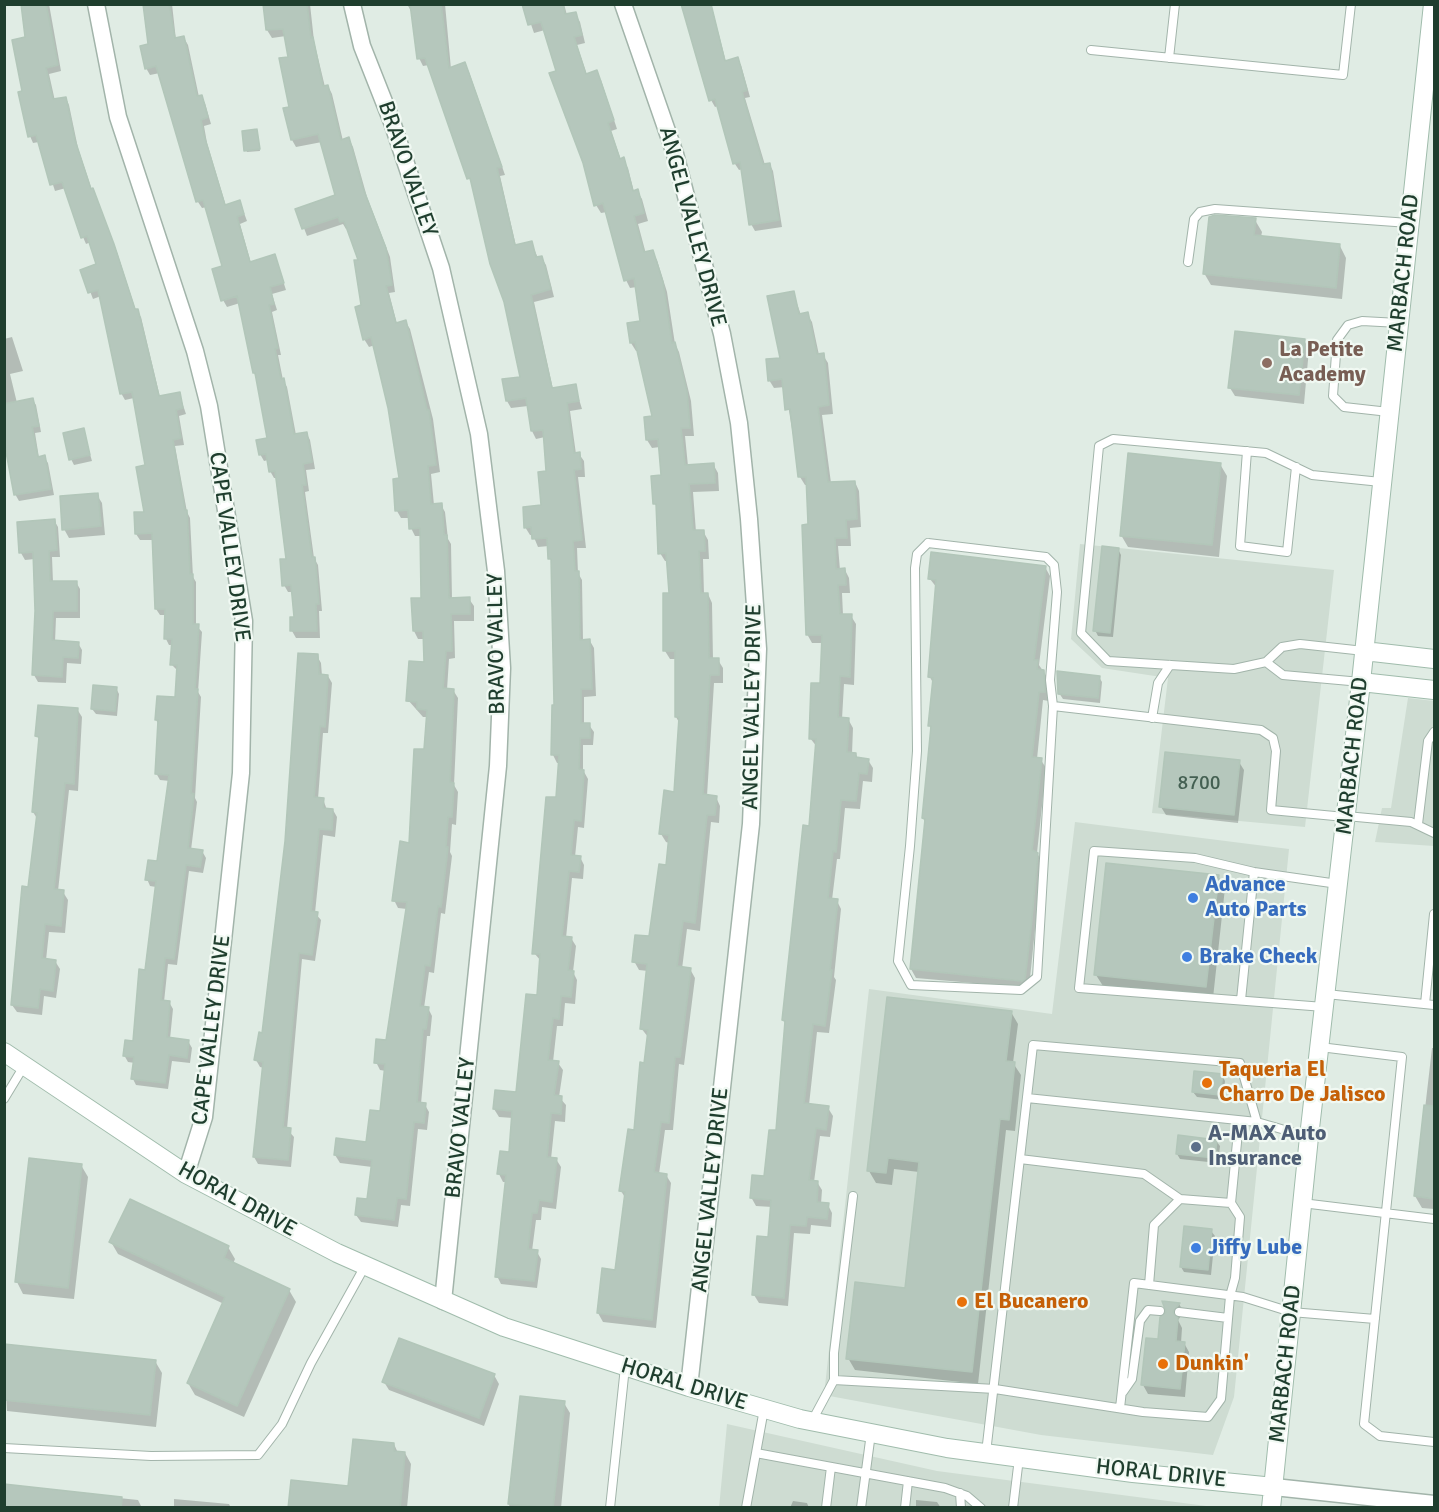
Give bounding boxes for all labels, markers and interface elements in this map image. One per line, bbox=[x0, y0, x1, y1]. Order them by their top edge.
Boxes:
street label: BRAVO VALLEY bbox=[371, 98, 443, 240]
street label: ANGEL VALLEY DRIVE bbox=[653, 124, 731, 330]
street label: MARBACH ROAD bbox=[1383, 193, 1425, 353]
place label: La Petite Academy bbox=[1279, 337, 1366, 388]
marker: La Petite Academy bbox=[1260, 356, 1274, 370]
street label: CAPE VALLEY DRIVE bbox=[203, 450, 255, 644]
street label: BRAVO VALLEY bbox=[483, 573, 511, 715]
street label: ANGEL VALLEY DRIVE bbox=[738, 604, 768, 810]
street label: MARBACH ROAD bbox=[1332, 676, 1374, 836]
house number: 8700 bbox=[1177, 772, 1221, 796]
place label: Advance Auto Parts bbox=[1205, 872, 1307, 924]
marker: Advance Auto Parts bbox=[1186, 891, 1200, 905]
street label: CAPE VALLEY DRIVE bbox=[187, 933, 237, 1127]
place label: Brake Check bbox=[1199, 944, 1317, 970]
marker: Brake Check bbox=[1180, 950, 1194, 964]
street label: BRAVO VALLEY bbox=[440, 1056, 482, 1200]
place label: Taqueria El Charro De Jalisco bbox=[1219, 1057, 1385, 1108]
marker: Taqueria El Charro De Jalisco bbox=[1200, 1076, 1214, 1090]
street label: ANGEL VALLEY DRIVE bbox=[687, 1086, 735, 1294]
place label: A-MAX Auto Insurance bbox=[1208, 1121, 1326, 1172]
marker: A-MAX Auto Insurance bbox=[1189, 1140, 1203, 1154]
street label: HORAL DRIVE bbox=[173, 1157, 301, 1243]
place label: Jiffy Lube bbox=[1208, 1235, 1302, 1261]
marker: Jiffy Lube bbox=[1189, 1241, 1203, 1255]
street label: MARBACH ROAD bbox=[1265, 1284, 1307, 1444]
place label: El Bucanero bbox=[974, 1289, 1088, 1315]
marker: El Bucanero bbox=[955, 1295, 969, 1309]
place label: Dunkin' bbox=[1175, 1351, 1249, 1377]
street label: HORAL DRIVE bbox=[617, 1353, 751, 1417]
marker: Dunkin' bbox=[1156, 1357, 1170, 1371]
street label: HORAL DRIVE bbox=[1094, 1454, 1228, 1494]

